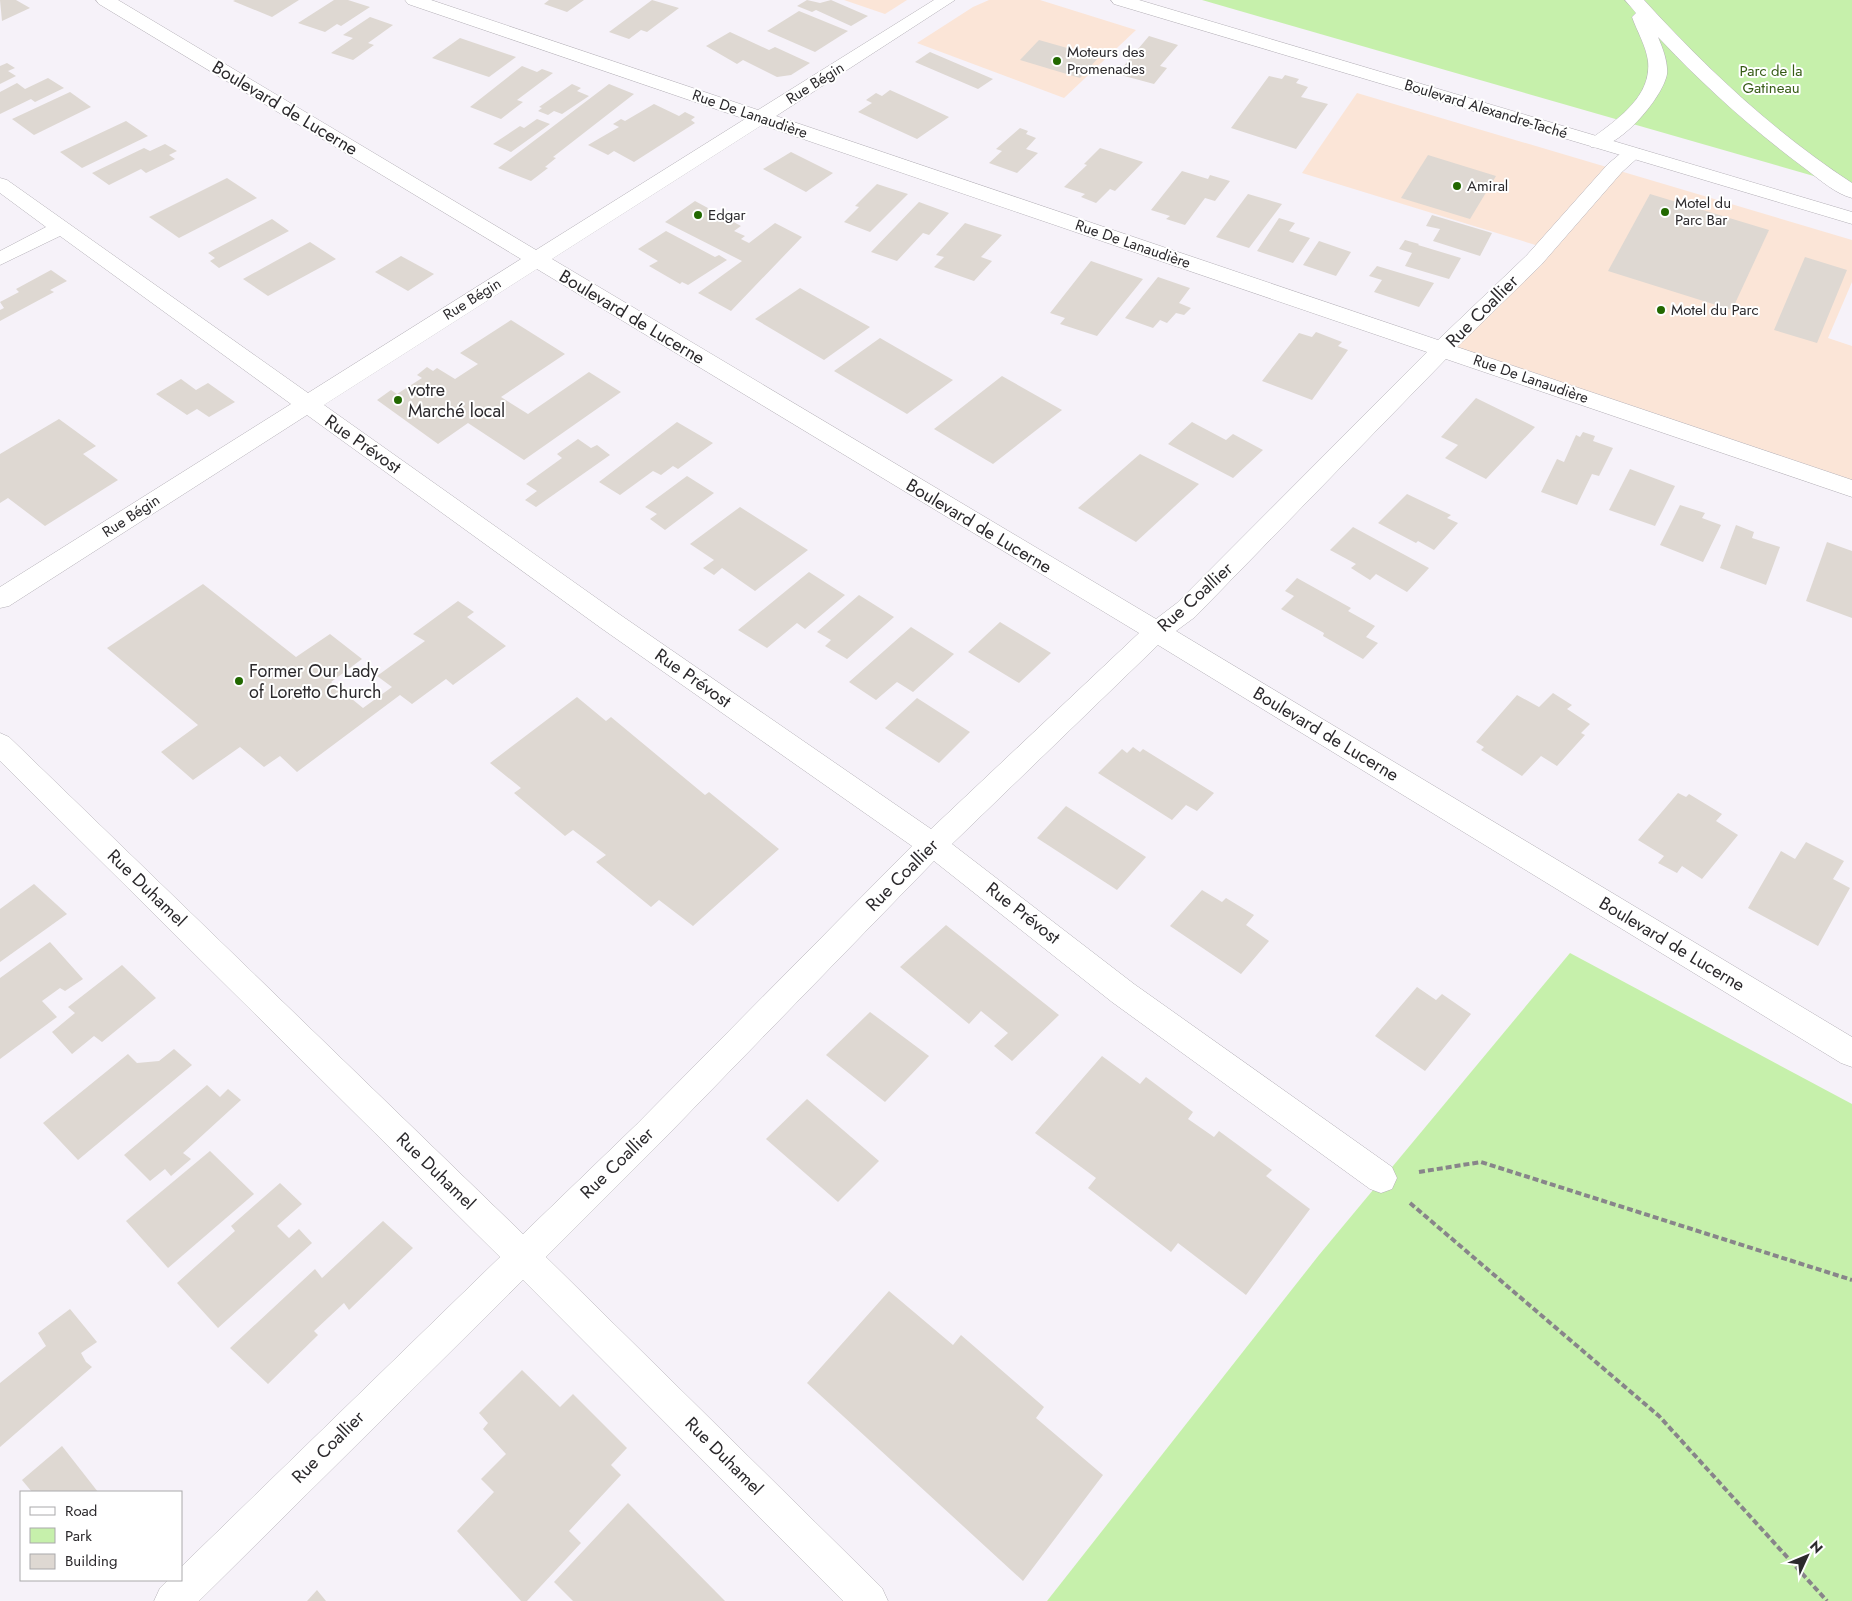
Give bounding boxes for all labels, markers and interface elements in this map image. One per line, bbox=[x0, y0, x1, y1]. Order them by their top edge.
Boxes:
place label: Moteurs des Promenades bbox=[1067, 41, 1145, 80]
street label: Boulevard de Lucerne bbox=[207, 54, 363, 162]
marker: Moteurs des Promenades bbox=[1051, 55, 1063, 67]
street label: Rue Bégin bbox=[782, 56, 848, 110]
park label: Parc de la Gatineau bbox=[1739, 60, 1803, 99]
street label: Boulevard Alexandre-Taché bbox=[1402, 74, 1570, 144]
street label: Rue De Lanaudière bbox=[689, 84, 811, 144]
place label: Amiral bbox=[1467, 175, 1508, 197]
marker: Amiral bbox=[1451, 180, 1463, 192]
place label: Motel du Parc Bar bbox=[1675, 192, 1731, 231]
place label: Edgar bbox=[708, 204, 747, 226]
marker: Motel du Parc Bar bbox=[1659, 206, 1671, 218]
marker: Edgar bbox=[692, 209, 704, 221]
street label: Rue De Lanaudière bbox=[1072, 214, 1194, 274]
street label: Boulevard de Lucerne bbox=[554, 263, 710, 371]
street label: Rue Coallier bbox=[1440, 268, 1525, 353]
street label: Rue Bégin bbox=[439, 272, 505, 326]
place label: Motel du Parc bbox=[1671, 299, 1759, 321]
marker: Motel du Parc bbox=[1655, 304, 1667, 316]
street label: Rue De Lanaudière bbox=[1470, 349, 1592, 409]
place label: votre Marché local bbox=[408, 377, 505, 424]
marker: votre Marché local bbox=[392, 394, 404, 406]
street label: Rue Prévost bbox=[320, 408, 407, 480]
street label: Boulevard de Lucerne bbox=[901, 472, 1057, 580]
street label: Rue Bégin bbox=[98, 489, 164, 543]
street label: Rue Coallier bbox=[1152, 556, 1239, 638]
street label: Rue Prévost bbox=[650, 642, 737, 714]
place label: Former Our Lady of Loretto Church bbox=[249, 658, 382, 705]
marker: Former Our Lady of Loretto Church bbox=[233, 675, 245, 687]
street label: Boulevard de Lucerne bbox=[1248, 680, 1404, 788]
street label: Rue Coallier bbox=[860, 832, 945, 917]
street label: Rue Duhamel bbox=[101, 843, 193, 933]
street label: Rue Prévost bbox=[980, 876, 1066, 951]
street label: Boulevard de Lucerne bbox=[1594, 890, 1750, 998]
street label: Rue Coallier bbox=[574, 1121, 660, 1205]
street label: Rue Duhamel bbox=[390, 1126, 482, 1216]
street label: Rue Coallier bbox=[286, 1404, 371, 1489]
street label: Rue Duhamel bbox=[679, 1411, 769, 1501]
legend bbox=[20, 1491, 182, 1581]
text: Road bbox=[65, 1500, 97, 1522]
text: Park bbox=[65, 1525, 92, 1547]
north arrow bbox=[1782, 1531, 1832, 1581]
text: N bbox=[1805, 1536, 1827, 1558]
text: Building bbox=[65, 1550, 117, 1572]

